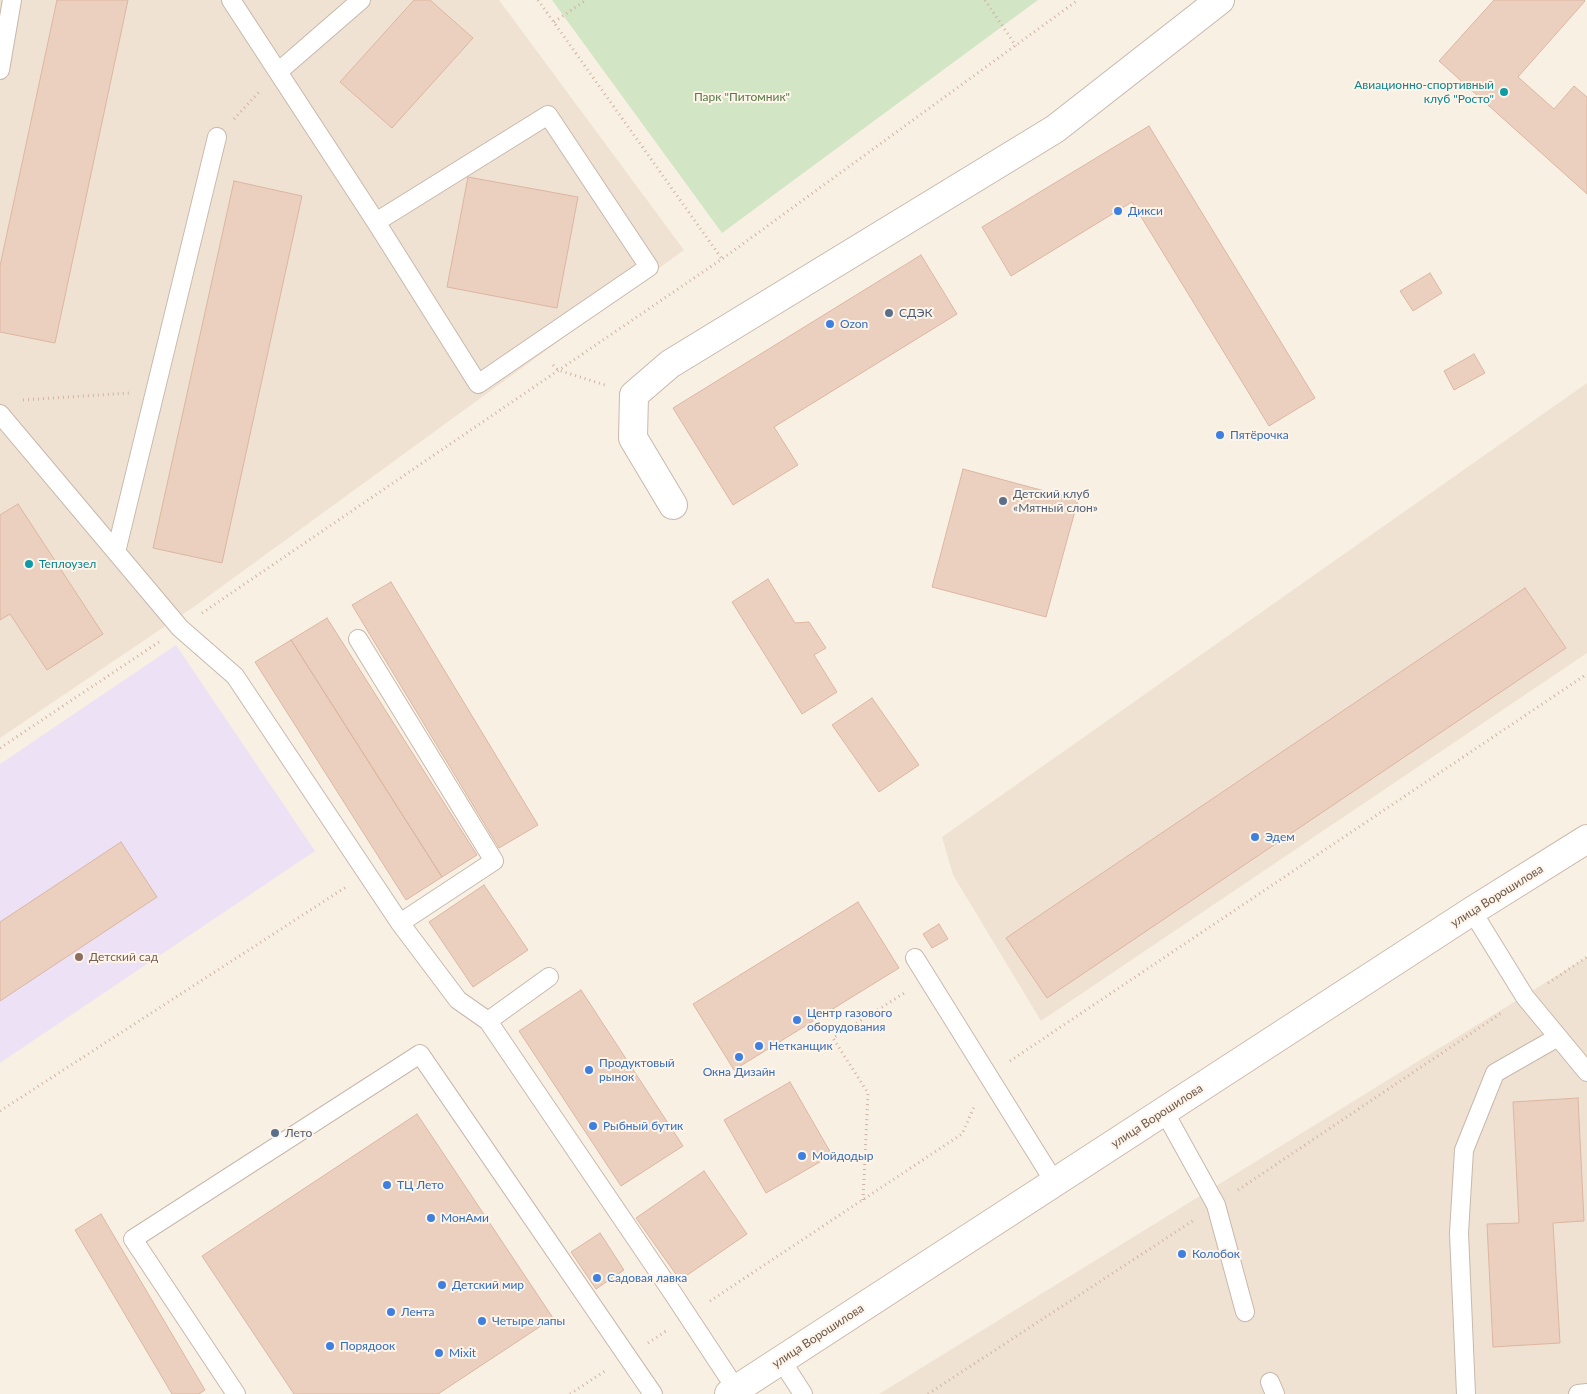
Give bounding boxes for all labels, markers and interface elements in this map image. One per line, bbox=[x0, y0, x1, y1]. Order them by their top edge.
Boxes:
place label: Авиационно-спортивный клуб "Росто" bbox=[1354, 78, 1494, 106]
marker: Авиационно-спортивный клуб "Росто" bbox=[1498, 86, 1510, 98]
park label: Парк "Питомник" bbox=[694, 90, 790, 104]
place label: Дикси bbox=[1128, 204, 1163, 218]
marker: Дикси bbox=[1112, 205, 1124, 217]
place label: СДЭК bbox=[899, 306, 933, 320]
marker: СДЭК bbox=[883, 307, 895, 319]
place label: Ozon bbox=[840, 317, 868, 331]
marker: Ozon bbox=[824, 318, 836, 330]
place label: Пятёрочка bbox=[1230, 428, 1289, 442]
marker: Пятёрочка bbox=[1214, 429, 1226, 441]
place label: Детский клуб «Мятный слон» bbox=[1013, 487, 1098, 515]
marker: Детский клуб «Мятный слон» bbox=[997, 495, 1009, 507]
place label: Теплоузел bbox=[39, 557, 96, 571]
marker: Теплоузел bbox=[23, 558, 35, 570]
place label: Эдем bbox=[1265, 830, 1295, 844]
marker: Эдем bbox=[1249, 831, 1261, 843]
street label: улица Ворошилова bbox=[1448, 862, 1546, 930]
place label: Детский сад bbox=[89, 950, 158, 964]
marker: Детский сад bbox=[73, 951, 85, 963]
place label: Центр газового оборудования bbox=[807, 1006, 892, 1034]
marker: Центр газового оборудования bbox=[791, 1014, 803, 1026]
place label: Нетканщик bbox=[769, 1039, 833, 1053]
marker: Нетканщик bbox=[753, 1040, 765, 1052]
marker: Окна Дизайн bbox=[733, 1051, 745, 1063]
place label: Продуктовый рынок bbox=[599, 1056, 675, 1084]
marker: Продуктовый рынок bbox=[583, 1064, 595, 1076]
place label: Окна Дизайн bbox=[703, 1065, 775, 1079]
street label: улица Ворошилова bbox=[1108, 1081, 1206, 1151]
place label: Рыбный бутик bbox=[603, 1119, 683, 1133]
marker: Рыбный бутик bbox=[587, 1120, 599, 1132]
place label: Лето bbox=[285, 1126, 312, 1140]
marker: Лето bbox=[269, 1127, 281, 1139]
place label: Мойдодыр bbox=[812, 1149, 873, 1163]
marker: Мойдодыр bbox=[796, 1150, 808, 1162]
place label: ТЦ Лето bbox=[397, 1178, 444, 1192]
marker: ТЦ Лето bbox=[381, 1179, 393, 1191]
place label: МонАми bbox=[441, 1211, 489, 1225]
marker: МонАми bbox=[425, 1212, 437, 1224]
place label: Колобок bbox=[1192, 1247, 1240, 1261]
marker: Колобок bbox=[1176, 1248, 1188, 1260]
place label: Садовая лавка bbox=[607, 1271, 687, 1285]
marker: Садовая лавка bbox=[591, 1272, 603, 1284]
place label: Детский мир bbox=[452, 1278, 524, 1292]
marker: Детский мир bbox=[436, 1279, 448, 1291]
street label: улица Ворошилова bbox=[769, 1301, 867, 1371]
place label: Лента bbox=[401, 1305, 435, 1319]
marker: Лента bbox=[385, 1306, 397, 1318]
place label: Четыре лапы bbox=[492, 1314, 565, 1328]
marker: Четыре лапы bbox=[476, 1315, 488, 1327]
place label: Порядоок bbox=[340, 1339, 395, 1353]
marker: Порядоок bbox=[324, 1340, 336, 1352]
place label: Mixit bbox=[449, 1346, 476, 1360]
marker: Mixit bbox=[433, 1347, 445, 1359]

